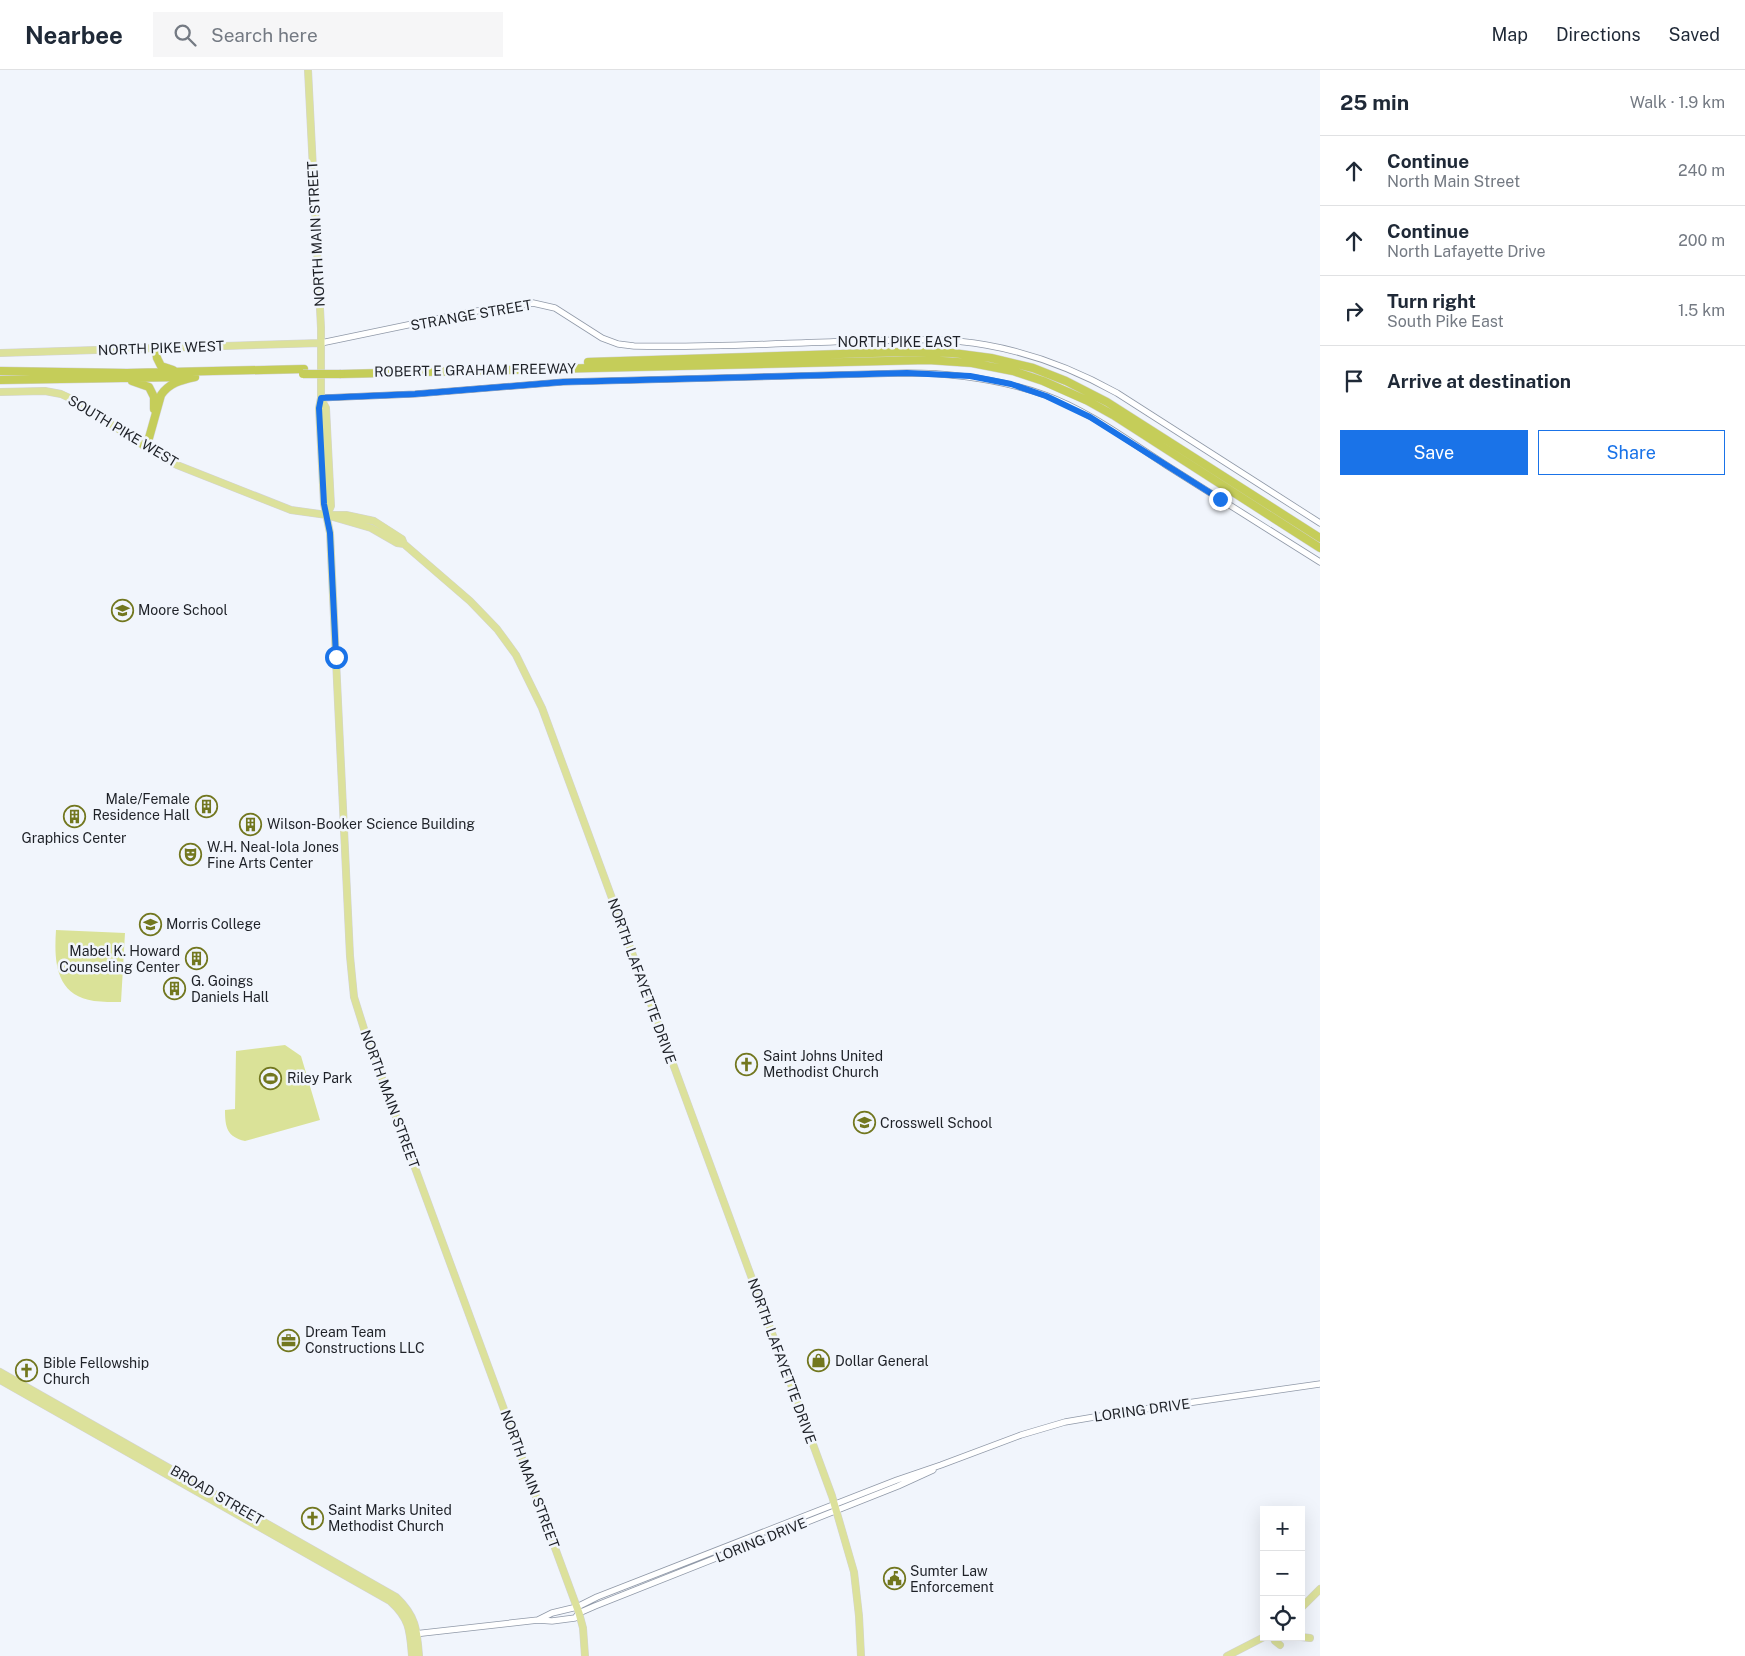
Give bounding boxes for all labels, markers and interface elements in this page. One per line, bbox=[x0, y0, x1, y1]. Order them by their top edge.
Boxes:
search box bbox=[153, 12, 503, 57]
text: Nearbee bbox=[25, 21, 123, 49]
icon: search bbox=[171, 21, 199, 49]
text: Search here bbox=[211, 24, 318, 46]
text: Map bbox=[1491, 24, 1528, 45]
text: Directions bbox=[1556, 24, 1641, 45]
text: Saved bbox=[1669, 24, 1720, 45]
text: 25 min bbox=[1340, 90, 1409, 115]
text: Walk · 1.9 km bbox=[1630, 93, 1725, 112]
text: Continue bbox=[1387, 150, 1469, 172]
icon: ahead bbox=[1340, 157, 1368, 185]
street label: NORTH MAIN STREET bbox=[304, 161, 328, 307]
text: 240 m bbox=[1678, 161, 1725, 180]
text: North Main Street bbox=[1387, 172, 1520, 191]
text: Continue bbox=[1387, 220, 1469, 242]
icon: ahead bbox=[1340, 227, 1368, 255]
text: 200 m bbox=[1678, 231, 1725, 250]
text: North Lafayette Drive bbox=[1387, 242, 1546, 261]
text: Turn right bbox=[1387, 290, 1476, 312]
street label: STRANGE STREET bbox=[409, 296, 533, 334]
icon: right bbox=[1340, 297, 1368, 325]
text: 1.5 km bbox=[1678, 301, 1725, 320]
text: South Pike East bbox=[1387, 312, 1504, 331]
street label: NORTH PIKE EAST bbox=[838, 334, 960, 350]
street label: NORTH PIKE WEST bbox=[98, 338, 224, 358]
street label: ROBERT E GRAHAM FREEWAY bbox=[374, 360, 576, 380]
icon: arrive bbox=[1340, 367, 1368, 395]
text: Arrive at destination bbox=[1387, 370, 1571, 392]
street label: SOUTH PIKE WEST bbox=[65, 392, 181, 470]
button: Save bbox=[1340, 430, 1528, 475]
button: Share bbox=[1538, 430, 1725, 475]
route end bbox=[1209, 488, 1232, 511]
school or university icon: Moore School bbox=[110, 598, 134, 622]
place label: Moore School bbox=[138, 602, 228, 618]
route start bbox=[325, 646, 348, 669]
place label: Male/Female Residence Hall bbox=[92, 791, 190, 823]
building icon: Male/Female Residence Hall bbox=[194, 795, 218, 819]
building icon: Graphics Center bbox=[62, 804, 86, 828]
building icon: Wilson-Booker Science Building bbox=[239, 812, 263, 836]
place label: Wilson-Booker Science Building bbox=[267, 816, 475, 832]
place label: Graphics Center bbox=[21, 830, 127, 846]
place label: W.H. Neal-Iola Jones Fine Arts Center bbox=[207, 839, 339, 871]
theatre icon: W.H. Neal-Iola Jones Fine Arts Center bbox=[179, 843, 203, 867]
street label: NORTH LAFAYETTE DRIVE bbox=[605, 896, 679, 1066]
school or university icon: Morris College bbox=[138, 912, 162, 936]
place label: Morris College bbox=[166, 916, 261, 932]
place label: Mabel K. Howard Counseling Center bbox=[59, 943, 180, 975]
building icon: Mabel K. Howard Counseling Center bbox=[184, 947, 208, 971]
place label: G. Goings Daniels Hall bbox=[191, 973, 269, 1005]
building icon: G. Goings Daniels Hall bbox=[163, 977, 187, 1001]
street label: NORTH MAIN STREET bbox=[358, 1028, 422, 1170]
place label: Saint Johns United Methodist Church bbox=[763, 1048, 883, 1080]
church icon: Saint Johns United Methodist Church bbox=[735, 1052, 759, 1076]
sports icon: Riley Park bbox=[259, 1066, 283, 1090]
place label: Riley Park bbox=[287, 1070, 352, 1086]
school or university icon: Crosswell School bbox=[852, 1111, 876, 1135]
place label: Crosswell School bbox=[880, 1115, 992, 1131]
street label: NORTH LAFAYETTE DRIVE bbox=[745, 1276, 819, 1446]
place label: Dream Team Constructions LLC bbox=[305, 1324, 425, 1356]
office icon: Dream Team Constructions LLC bbox=[277, 1328, 301, 1352]
shop icon: Dollar General bbox=[807, 1349, 831, 1373]
place label: Dollar General bbox=[835, 1353, 929, 1369]
place label: Bible Fellowship Church bbox=[43, 1355, 149, 1387]
church icon: Bible Fellowship Church bbox=[15, 1359, 39, 1383]
street label: LORING DRIVE bbox=[1093, 1395, 1191, 1425]
street label: NORTH MAIN STREET bbox=[498, 1408, 562, 1550]
street label: BROAD STREET bbox=[168, 1462, 266, 1528]
place label: Saint Marks United Methodist Church bbox=[328, 1502, 452, 1534]
church icon: Saint Marks United Methodist Church bbox=[300, 1506, 324, 1530]
map controls bbox=[1260, 1506, 1305, 1641]
button: + bbox=[1260, 1506, 1305, 1551]
street label: LORING DRIVE bbox=[713, 1514, 809, 1566]
button: − bbox=[1260, 1551, 1305, 1596]
place label: Sumter Law Enforcement bbox=[910, 1563, 994, 1595]
public building icon: Sumter Law Enforcement bbox=[882, 1567, 906, 1591]
button: locate bbox=[1260, 1596, 1305, 1641]

